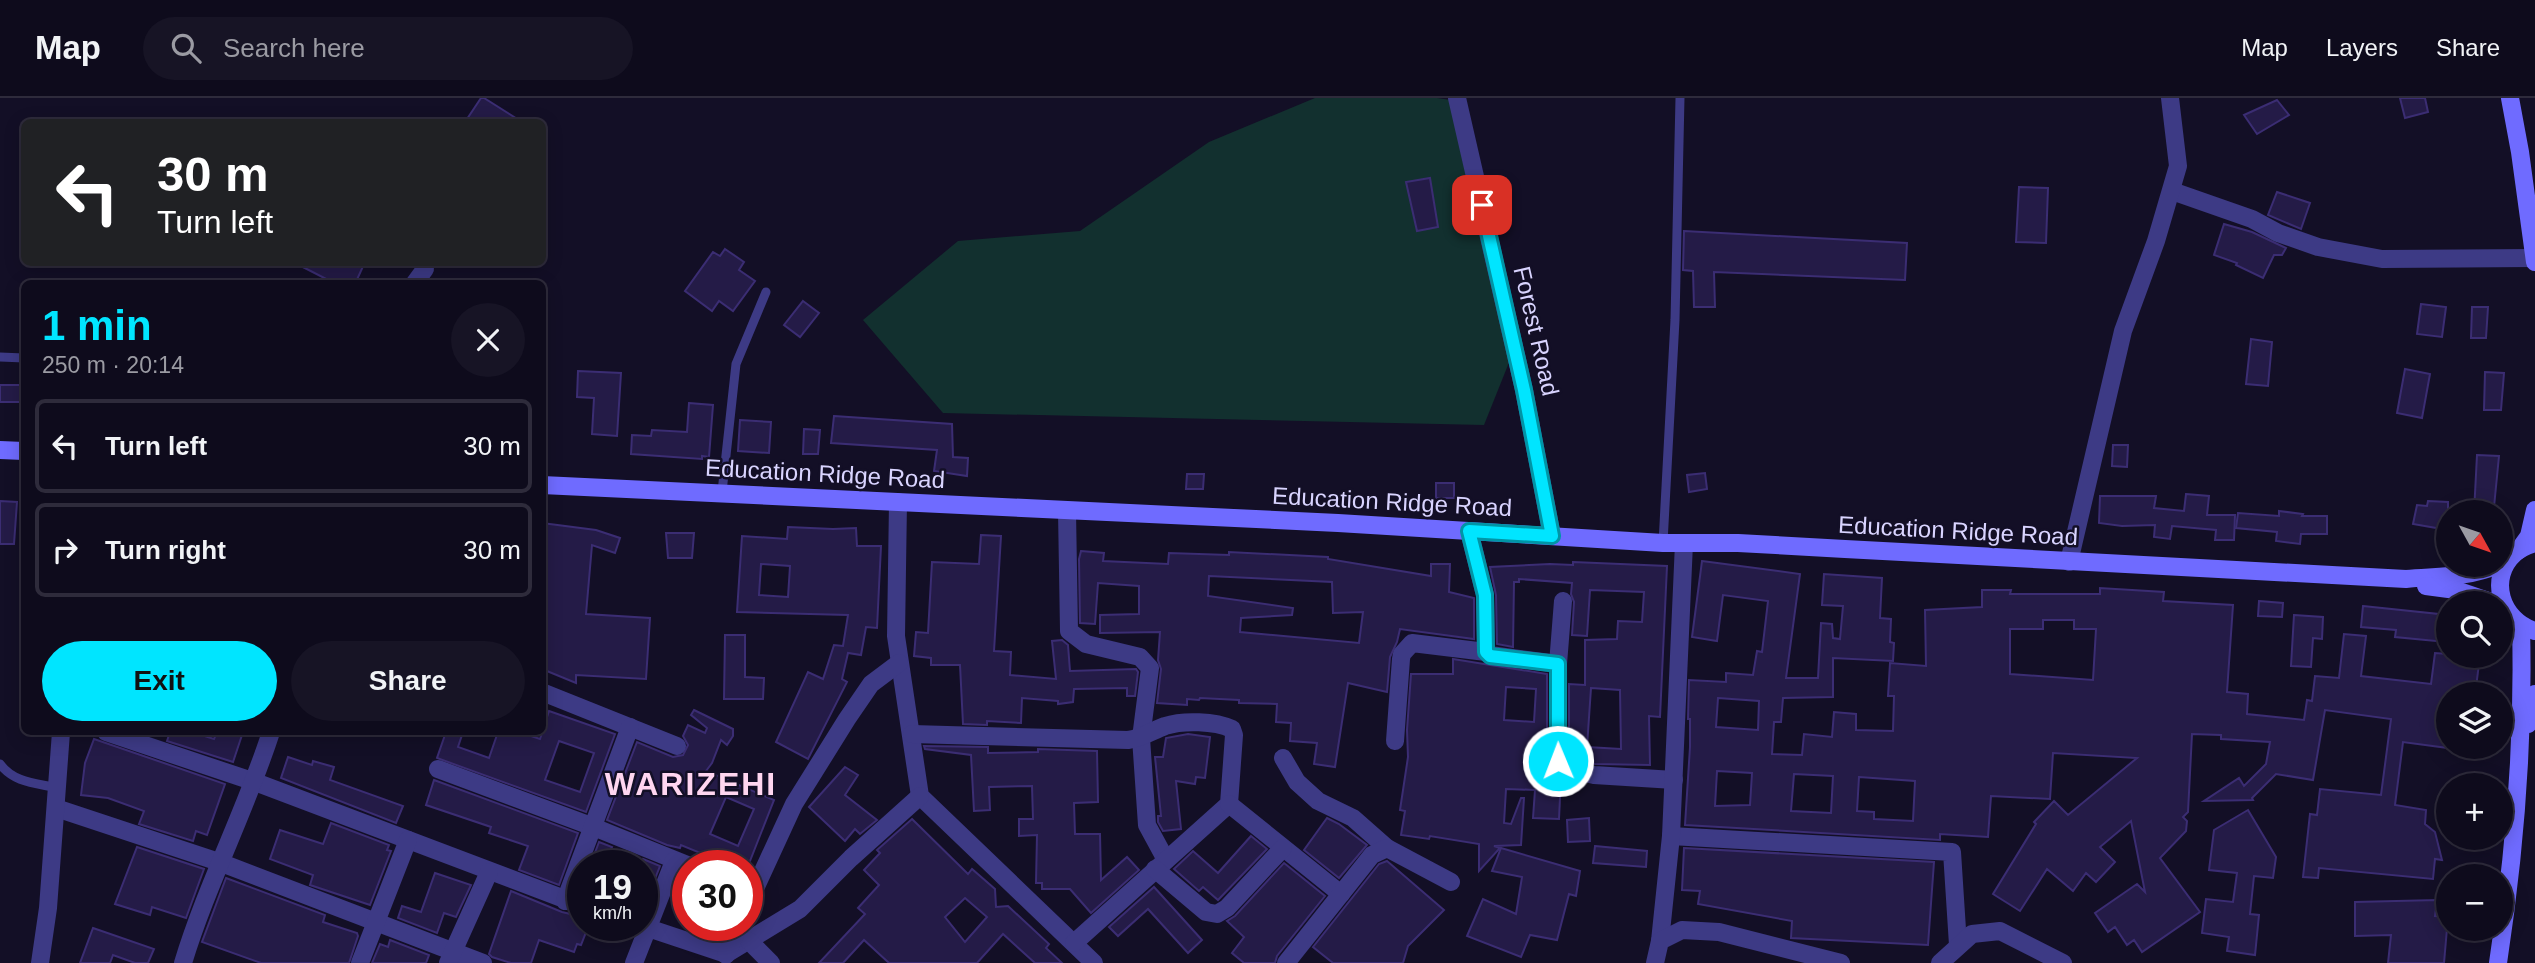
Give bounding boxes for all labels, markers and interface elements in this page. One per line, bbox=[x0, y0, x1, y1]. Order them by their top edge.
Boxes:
search box bbox=[143, 17, 633, 80]
text: Map bbox=[35, 29, 101, 66]
icon: search bbox=[167, 29, 205, 67]
text: Search here bbox=[223, 33, 365, 63]
text: Map bbox=[2241, 34, 2288, 61]
text: Layers bbox=[2326, 34, 2398, 61]
text: Share bbox=[2436, 34, 2500, 61]
icon: left bbox=[42, 147, 133, 238]
text: 30 m bbox=[157, 147, 269, 201]
pin bbox=[1452, 175, 1512, 235]
icon: arrive bbox=[1463, 186, 1501, 224]
text: Turn left bbox=[157, 204, 273, 240]
street label: Forest Road bbox=[1508, 264, 1564, 398]
text: 1 min bbox=[42, 302, 152, 349]
button: close bbox=[451, 303, 525, 377]
text: 250 m · 20:14 bbox=[42, 352, 184, 378]
icon: left bbox=[46, 427, 84, 465]
text: Turn left bbox=[105, 431, 207, 461]
text: 30 m bbox=[463, 431, 521, 461]
street label: Education Ridge Road bbox=[704, 454, 946, 493]
street label: Education Ridge Road bbox=[1271, 482, 1513, 521]
north arrow bbox=[2436, 500, 2513, 578]
map controls bbox=[2436, 500, 2513, 941]
street label: Education Ridge Road bbox=[1837, 511, 2079, 550]
icon: right bbox=[46, 531, 84, 569]
text: Turn right bbox=[105, 535, 226, 565]
text: 30 m bbox=[463, 535, 521, 565]
button: search bbox=[2436, 591, 2513, 668]
button: Exit bbox=[42, 641, 277, 721]
button: Share bbox=[291, 641, 525, 721]
button: layers bbox=[2436, 682, 2513, 759]
position arrow bbox=[1521, 724, 1595, 798]
district label: WARIZEHI bbox=[605, 766, 777, 802]
button: + bbox=[2436, 773, 2513, 850]
speed limit sign: 30 bbox=[672, 850, 763, 941]
button: − bbox=[2436, 864, 2513, 941]
text: 19 bbox=[593, 867, 632, 906]
text: km/h bbox=[593, 903, 632, 923]

